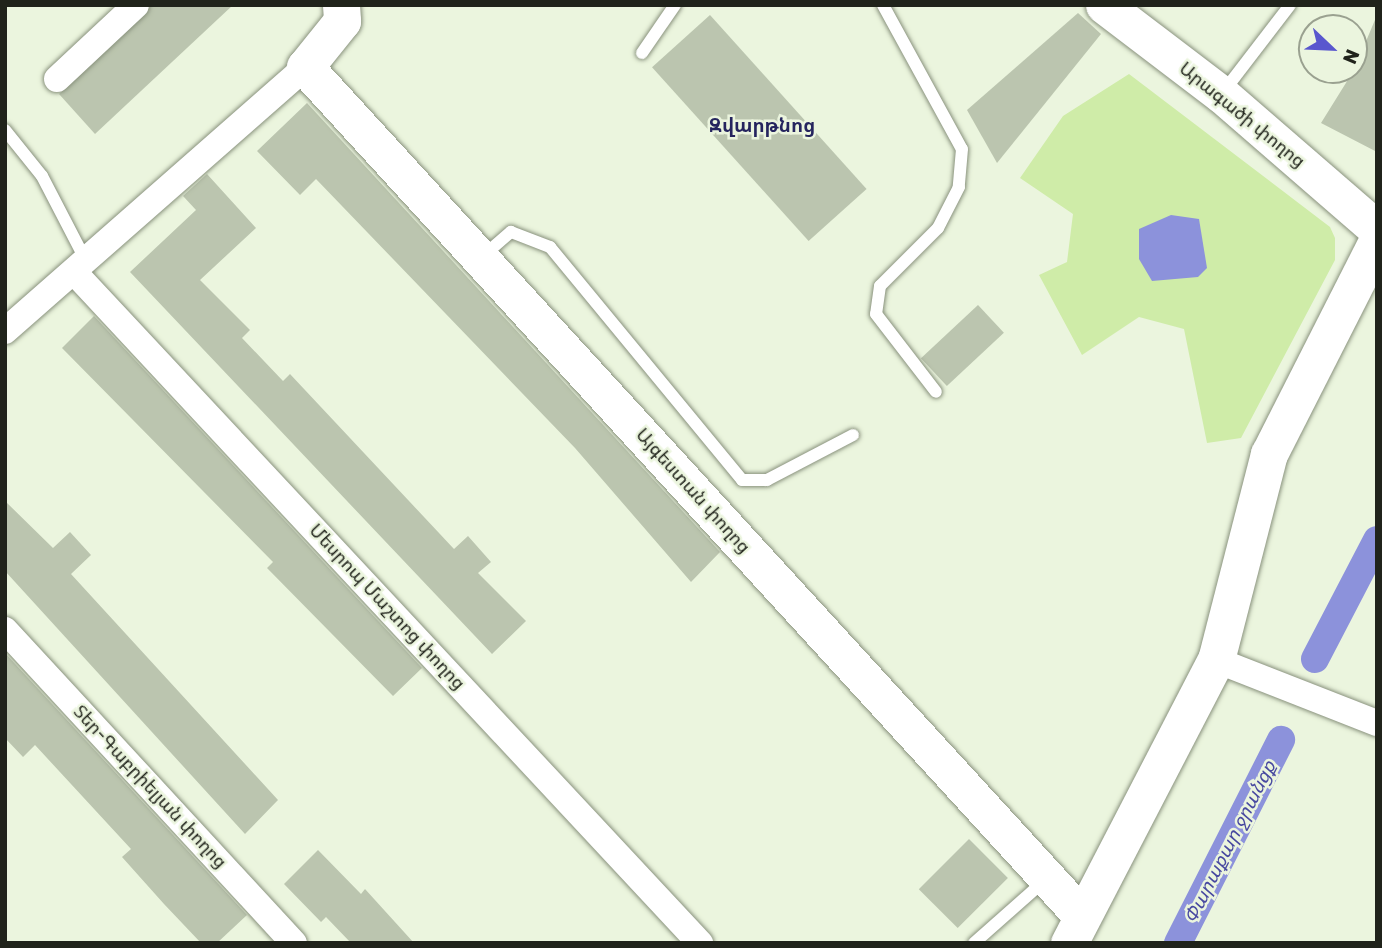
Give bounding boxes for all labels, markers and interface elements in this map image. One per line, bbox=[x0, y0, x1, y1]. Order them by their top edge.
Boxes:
north arrow bbox=[1298, 14, 1368, 84]
text: N bbox=[1338, 46, 1364, 67]
street label: Արագածի փողոց bbox=[1175, 58, 1309, 172]
district label: Զվարթնոց bbox=[709, 115, 815, 137]
street label: Այգեստան փողոց bbox=[631, 424, 755, 558]
street label: Մեսրոպ Մաշտոց փողոց bbox=[305, 520, 469, 694]
street label: Տեր-Գաբրիելյան փողոց bbox=[69, 701, 231, 873]
water label: Փարաքար ջրանցք bbox=[1179, 757, 1281, 927]

